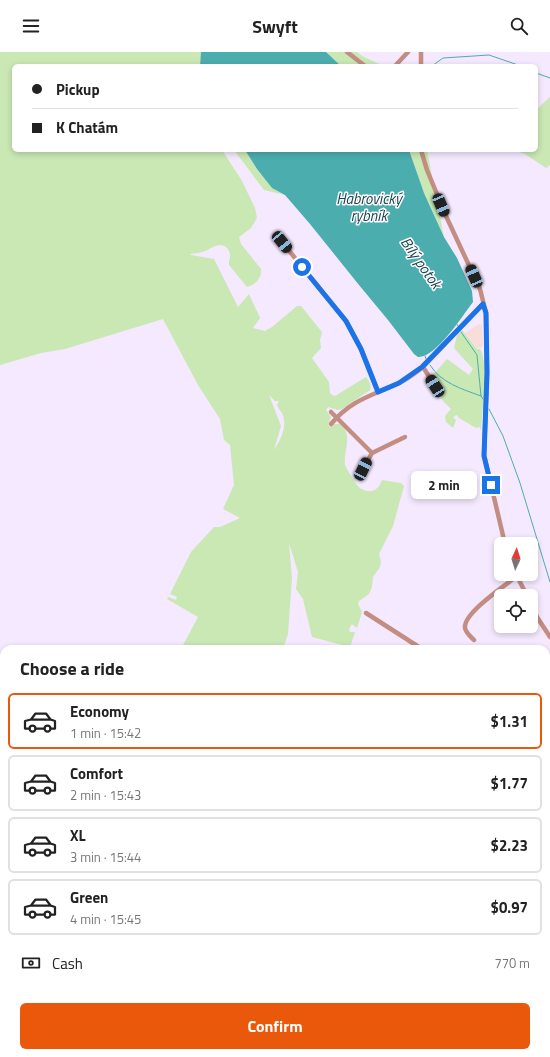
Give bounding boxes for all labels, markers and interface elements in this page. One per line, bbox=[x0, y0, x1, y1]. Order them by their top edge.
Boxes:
text: Swyft bbox=[252, 13, 298, 40]
icon: menu bbox=[20, 15, 42, 37]
icon: search bbox=[508, 15, 530, 37]
text: Pickup bbox=[56, 78, 100, 101]
text: K Chatám bbox=[56, 116, 118, 139]
water label: Habrovický rybník bbox=[336, 187, 404, 227]
car bbox=[431, 192, 451, 218]
car bbox=[270, 229, 294, 255]
water label: Bílý potok bbox=[395, 232, 449, 295]
route start bbox=[293, 258, 311, 276]
car bbox=[464, 263, 484, 289]
car bbox=[423, 373, 447, 399]
car bbox=[352, 456, 374, 482]
callout: 2 min bbox=[411, 471, 477, 499]
text: 2 min bbox=[428, 475, 460, 495]
route end bbox=[482, 476, 500, 494]
north arrow bbox=[494, 537, 538, 581]
map controls bbox=[494, 537, 538, 633]
button: locate bbox=[494, 589, 538, 633]
text: Choose a ride bbox=[20, 655, 124, 682]
text: Economy bbox=[70, 700, 129, 723]
icon: car bbox=[22, 703, 58, 739]
text: $1.31 bbox=[491, 710, 528, 733]
text: 1 min · 15:42 bbox=[70, 723, 141, 743]
text: Comfort bbox=[70, 762, 123, 785]
icon: car bbox=[22, 765, 58, 801]
text: $1.77 bbox=[491, 772, 528, 795]
text: 2 min · 15:43 bbox=[70, 785, 141, 805]
text: XL bbox=[70, 824, 86, 847]
icon: car bbox=[22, 827, 58, 863]
text: $2.23 bbox=[491, 834, 528, 857]
text: 3 min · 15:44 bbox=[70, 847, 141, 867]
text: Green bbox=[70, 886, 108, 909]
icon: car bbox=[22, 889, 58, 925]
text: $0.97 bbox=[491, 896, 528, 919]
text: 4 min · 15:45 bbox=[70, 909, 141, 929]
icon: cash bbox=[20, 952, 42, 974]
text: Cash bbox=[52, 952, 83, 975]
text: 770 m bbox=[494, 953, 530, 973]
button: Confirm bbox=[20, 1003, 530, 1049]

